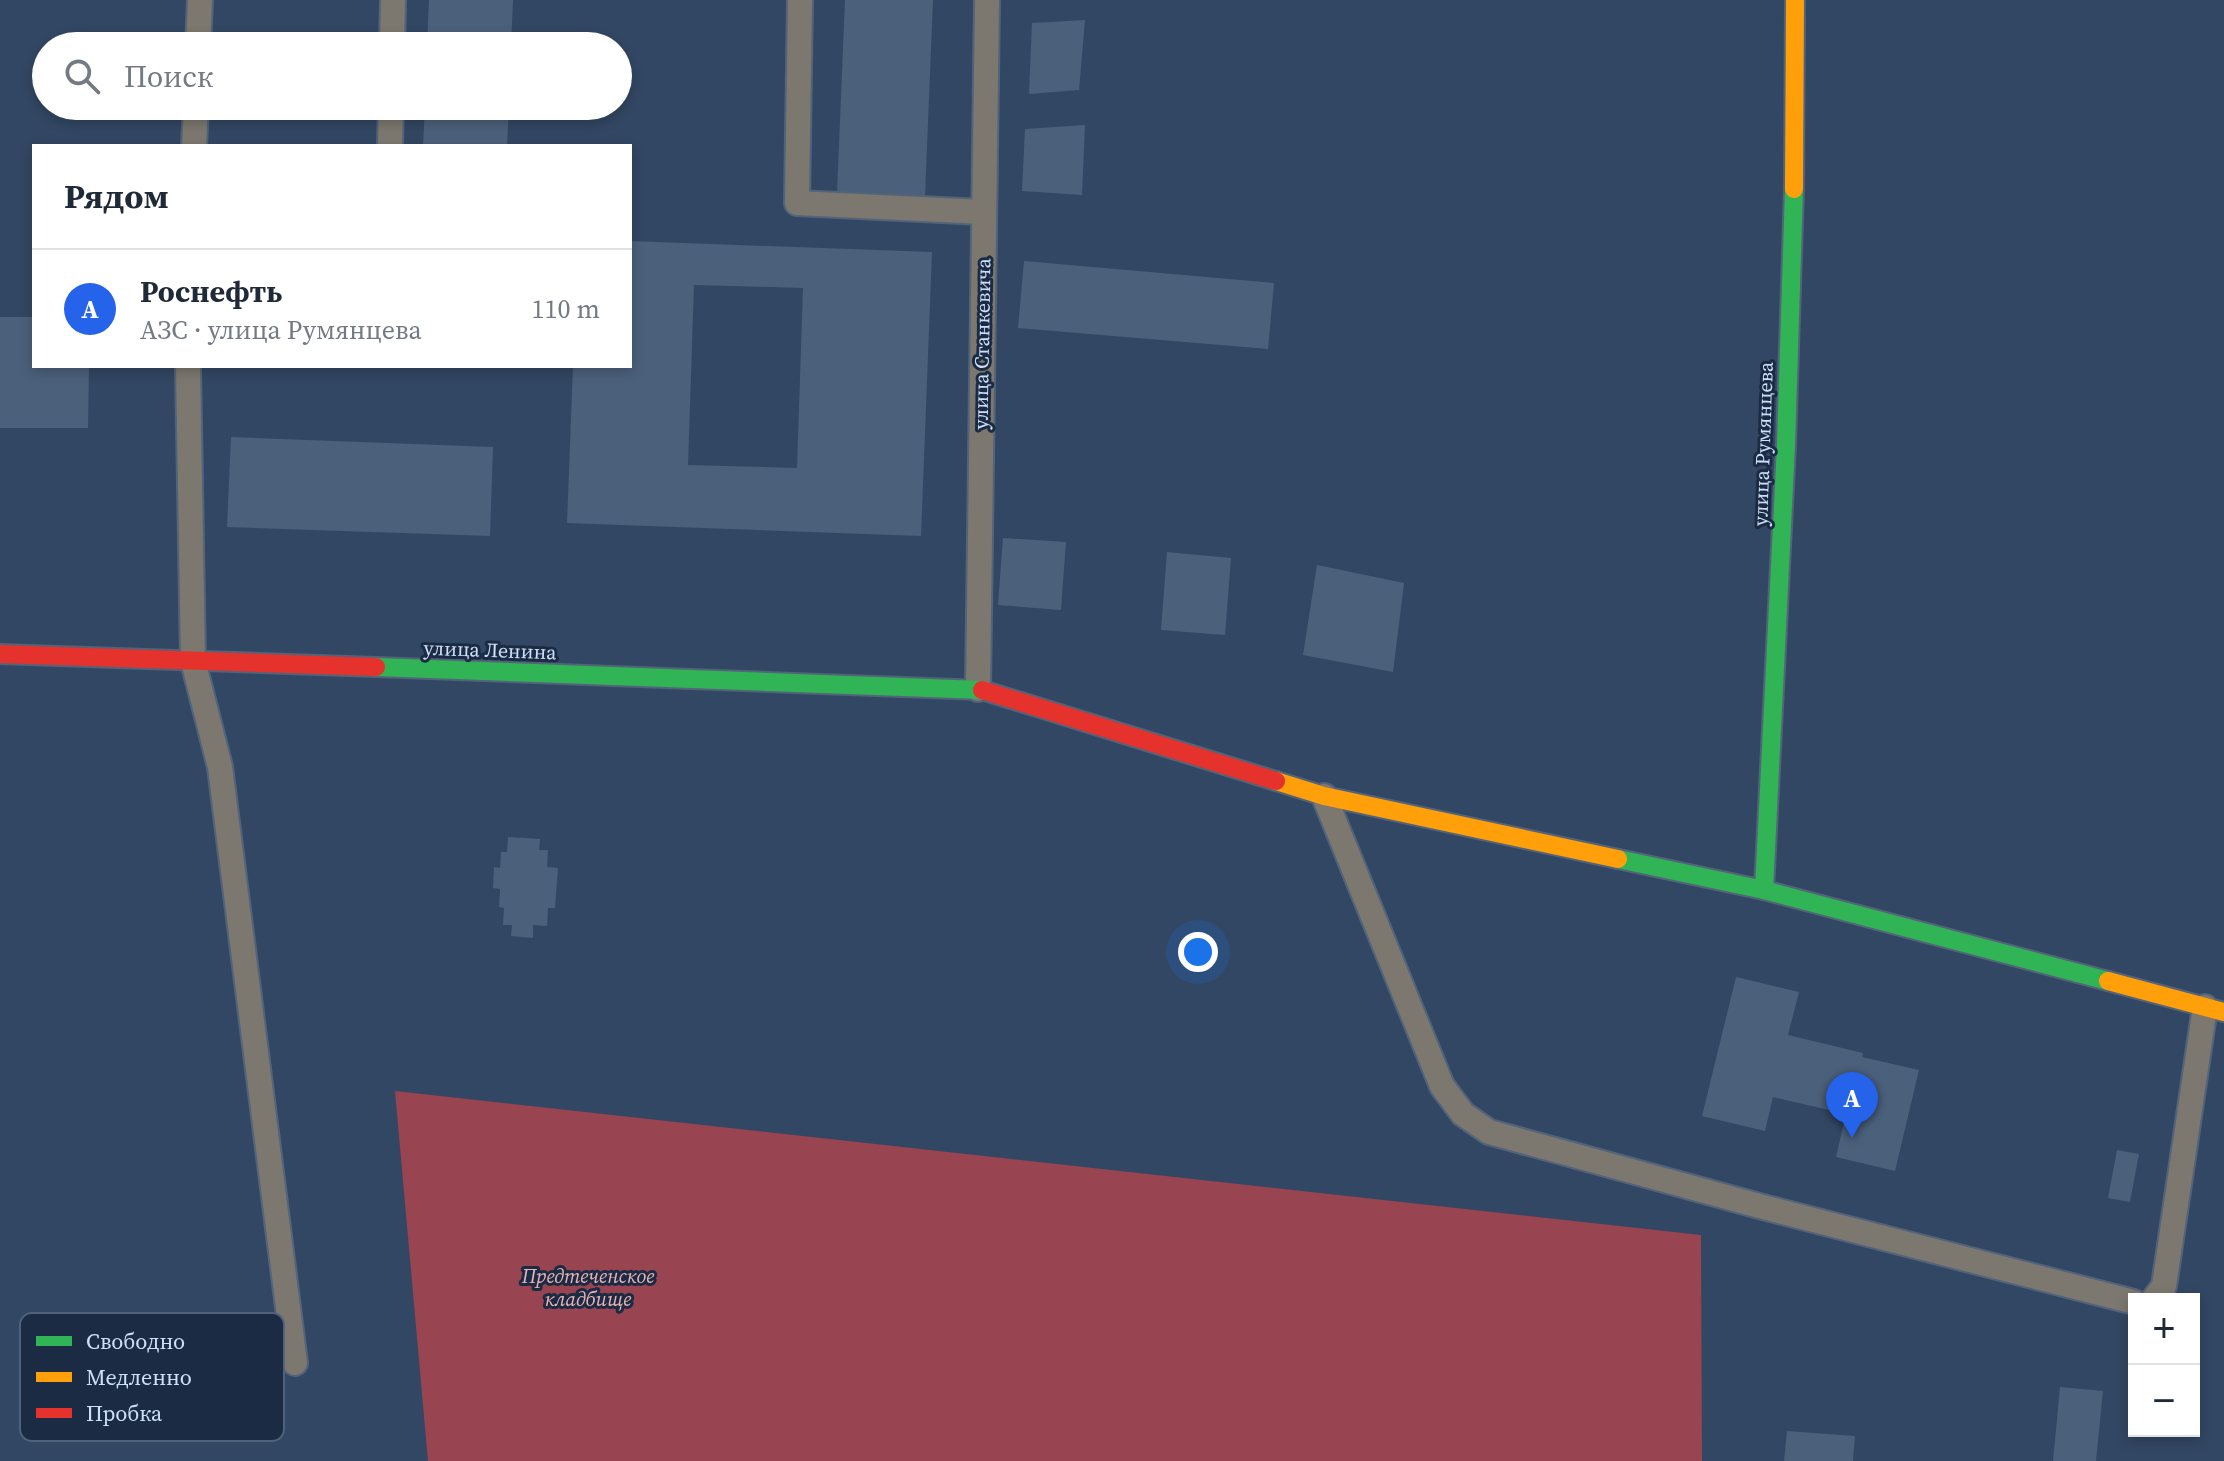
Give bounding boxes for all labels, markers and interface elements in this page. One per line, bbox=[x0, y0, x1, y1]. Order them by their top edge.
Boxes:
search box bbox=[32, 32, 632, 120]
icon: search bbox=[60, 54, 104, 98]
text: Поиск bbox=[124, 56, 213, 97]
text: Рядом bbox=[64, 173, 169, 219]
street label: улица Станкевича bbox=[967, 257, 998, 430]
text: Роснефть bbox=[140, 271, 282, 312]
text: A bbox=[81, 291, 99, 327]
text: 110 m bbox=[532, 291, 600, 327]
text: АЗС · улица Румянцева bbox=[140, 312, 422, 348]
street label: улица Румянцева bbox=[1746, 360, 1780, 527]
street label: улица Ленина bbox=[423, 634, 558, 666]
your location bbox=[1178, 932, 1218, 972]
pin: A bbox=[1826, 1072, 1878, 1138]
park label: Предтеченское кладбище bbox=[521, 1262, 654, 1313]
map controls bbox=[2128, 1293, 2200, 1437]
button: + bbox=[2128, 1293, 2200, 1365]
legend bbox=[20, 1313, 284, 1441]
text: Свободно bbox=[86, 1326, 185, 1356]
text: Медленно bbox=[86, 1362, 192, 1392]
button: − bbox=[2128, 1365, 2200, 1437]
text: Пробка bbox=[86, 1398, 163, 1428]

